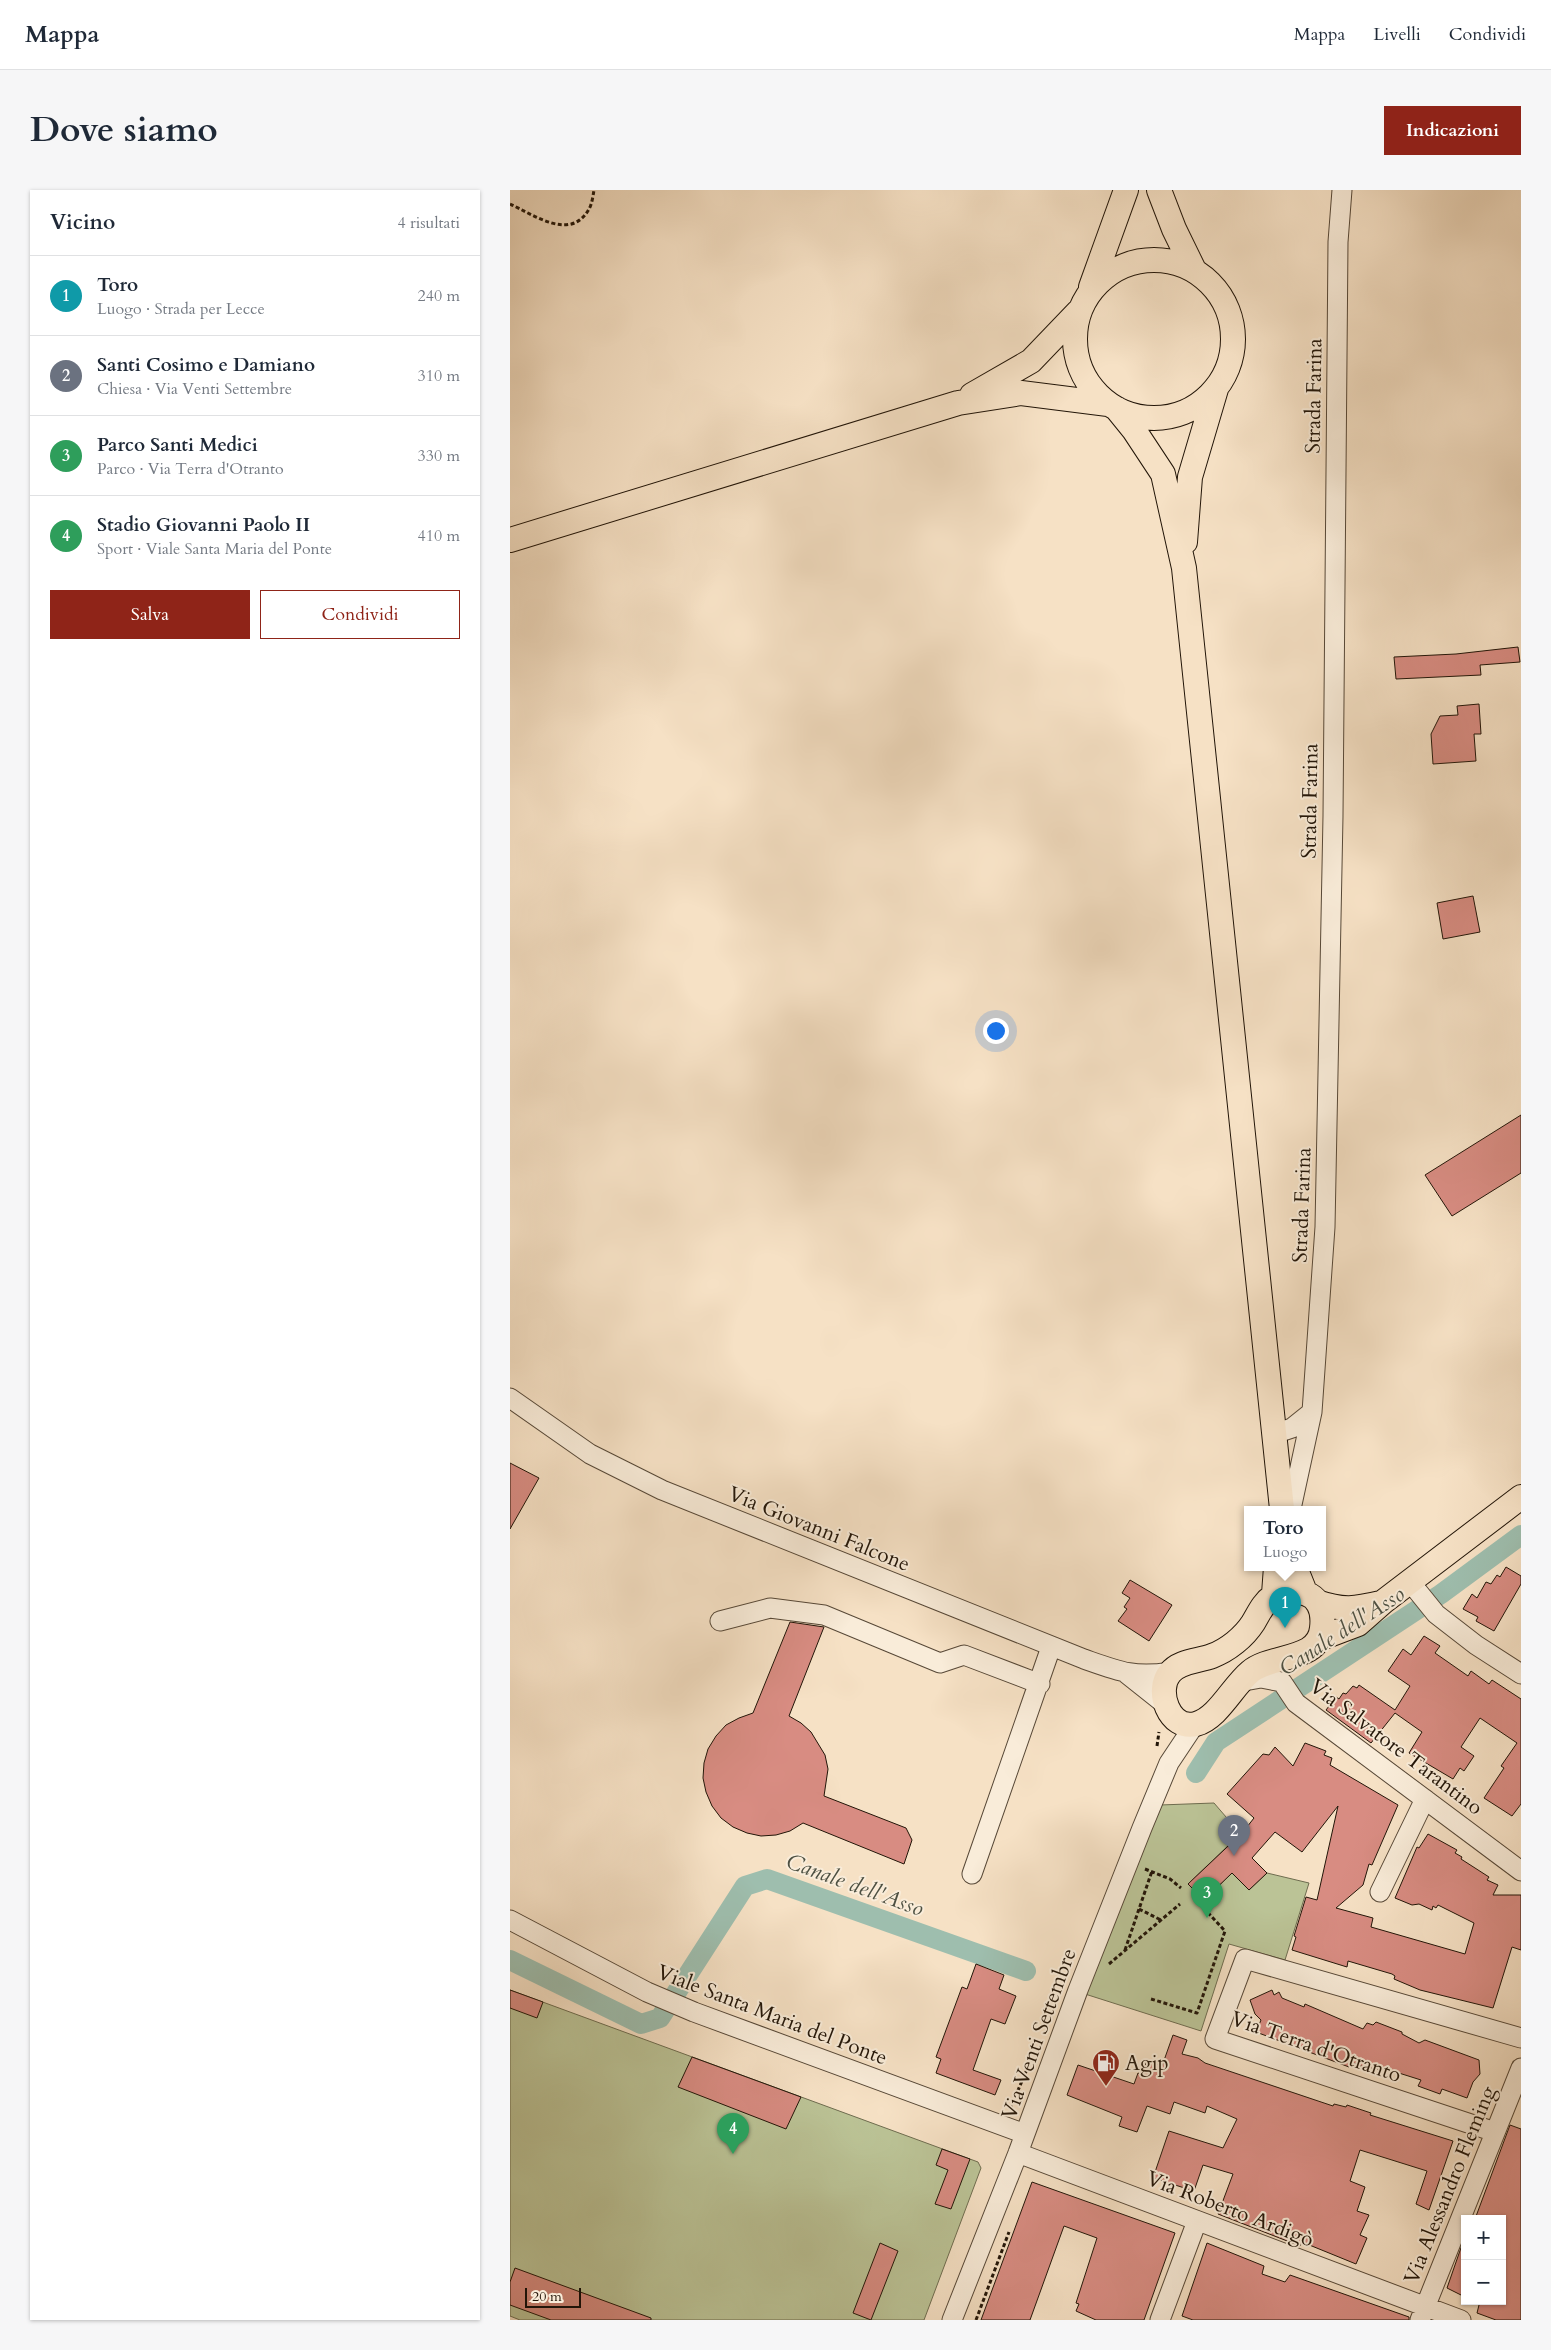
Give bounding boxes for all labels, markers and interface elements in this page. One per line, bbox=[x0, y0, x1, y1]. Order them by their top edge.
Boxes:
text: Mappa bbox=[25, 18, 99, 51]
text: Mappa bbox=[1294, 22, 1345, 47]
text: Livelli bbox=[1373, 22, 1421, 47]
text: Condividi bbox=[1449, 22, 1526, 47]
text: Dove siamo bbox=[30, 106, 218, 154]
button: Indicazioni bbox=[1384, 106, 1521, 155]
text: Vicino bbox=[50, 208, 115, 237]
text: 4 risultati bbox=[397, 212, 460, 234]
text: Toro bbox=[97, 272, 138, 298]
text: 1 bbox=[62, 285, 70, 307]
text: 240 m bbox=[418, 285, 460, 307]
text: Luogo · Strada per Lecce bbox=[97, 298, 265, 320]
street label: Strada Farina bbox=[1298, 338, 1330, 454]
text: Santi Cosimo e Damiano bbox=[97, 352, 315, 378]
text: 2 bbox=[62, 365, 70, 387]
text: 310 m bbox=[418, 365, 460, 387]
text: Chiesa · Via Venti Settembre bbox=[97, 378, 292, 400]
text: Parco Santi Medici bbox=[97, 432, 258, 458]
text: 3 bbox=[62, 445, 70, 467]
text: 330 m bbox=[418, 445, 460, 467]
text: Parco · Via Terra d'Otranto bbox=[97, 458, 284, 480]
text: Stadio Giovanni Paolo II bbox=[97, 512, 310, 538]
text: 4 bbox=[62, 525, 70, 547]
text: 410 m bbox=[418, 525, 460, 547]
text: Sport · Viale Santa Maria del Ponte bbox=[97, 538, 332, 560]
button: Salva bbox=[50, 590, 250, 639]
button: Condividi bbox=[260, 590, 460, 639]
street label: Strada Farina bbox=[1294, 743, 1326, 859]
your location bbox=[983, 1018, 1009, 1044]
street label: Strada Farina bbox=[1285, 1147, 1319, 1263]
street label: Via Giovanni Falcone bbox=[724, 1479, 914, 1579]
popup bbox=[1244, 1506, 1326, 1571]
text: Toro bbox=[1263, 1515, 1304, 1541]
text: Luogo bbox=[1263, 1541, 1307, 1563]
water label: Canale dell'Asso bbox=[1273, 1579, 1411, 1683]
pin: 1 bbox=[1269, 1587, 1301, 1628]
street label: Via Salvatore Tarantino bbox=[1303, 1672, 1489, 1822]
pin: 2 bbox=[1218, 1815, 1250, 1856]
water label: Canale dell'Asso bbox=[782, 1846, 928, 1924]
pin: 3 bbox=[1191, 1877, 1223, 1918]
street label: Via Venti Settembre bbox=[995, 1944, 1083, 2124]
street label: Viale Santa Maria del Ponte bbox=[653, 1958, 891, 2072]
street label: Via Terra d'Otranto bbox=[1227, 2004, 1405, 2090]
fuel station icon: Agip bbox=[1091, 2048, 1121, 2087]
place label: Agip bbox=[1125, 2049, 1169, 2078]
street label: Via Alessandro Fleming bbox=[1397, 2082, 1503, 2288]
pin: 4 bbox=[717, 2113, 749, 2154]
street label: Via Roberto Ardigò bbox=[1142, 2164, 1318, 2254]
map controls bbox=[1461, 2215, 1506, 2305]
button: + bbox=[1461, 2215, 1506, 2260]
button: − bbox=[1461, 2260, 1506, 2305]
scale bar bbox=[525, 2285, 581, 2308]
text: 20 m bbox=[532, 2287, 562, 2306]

